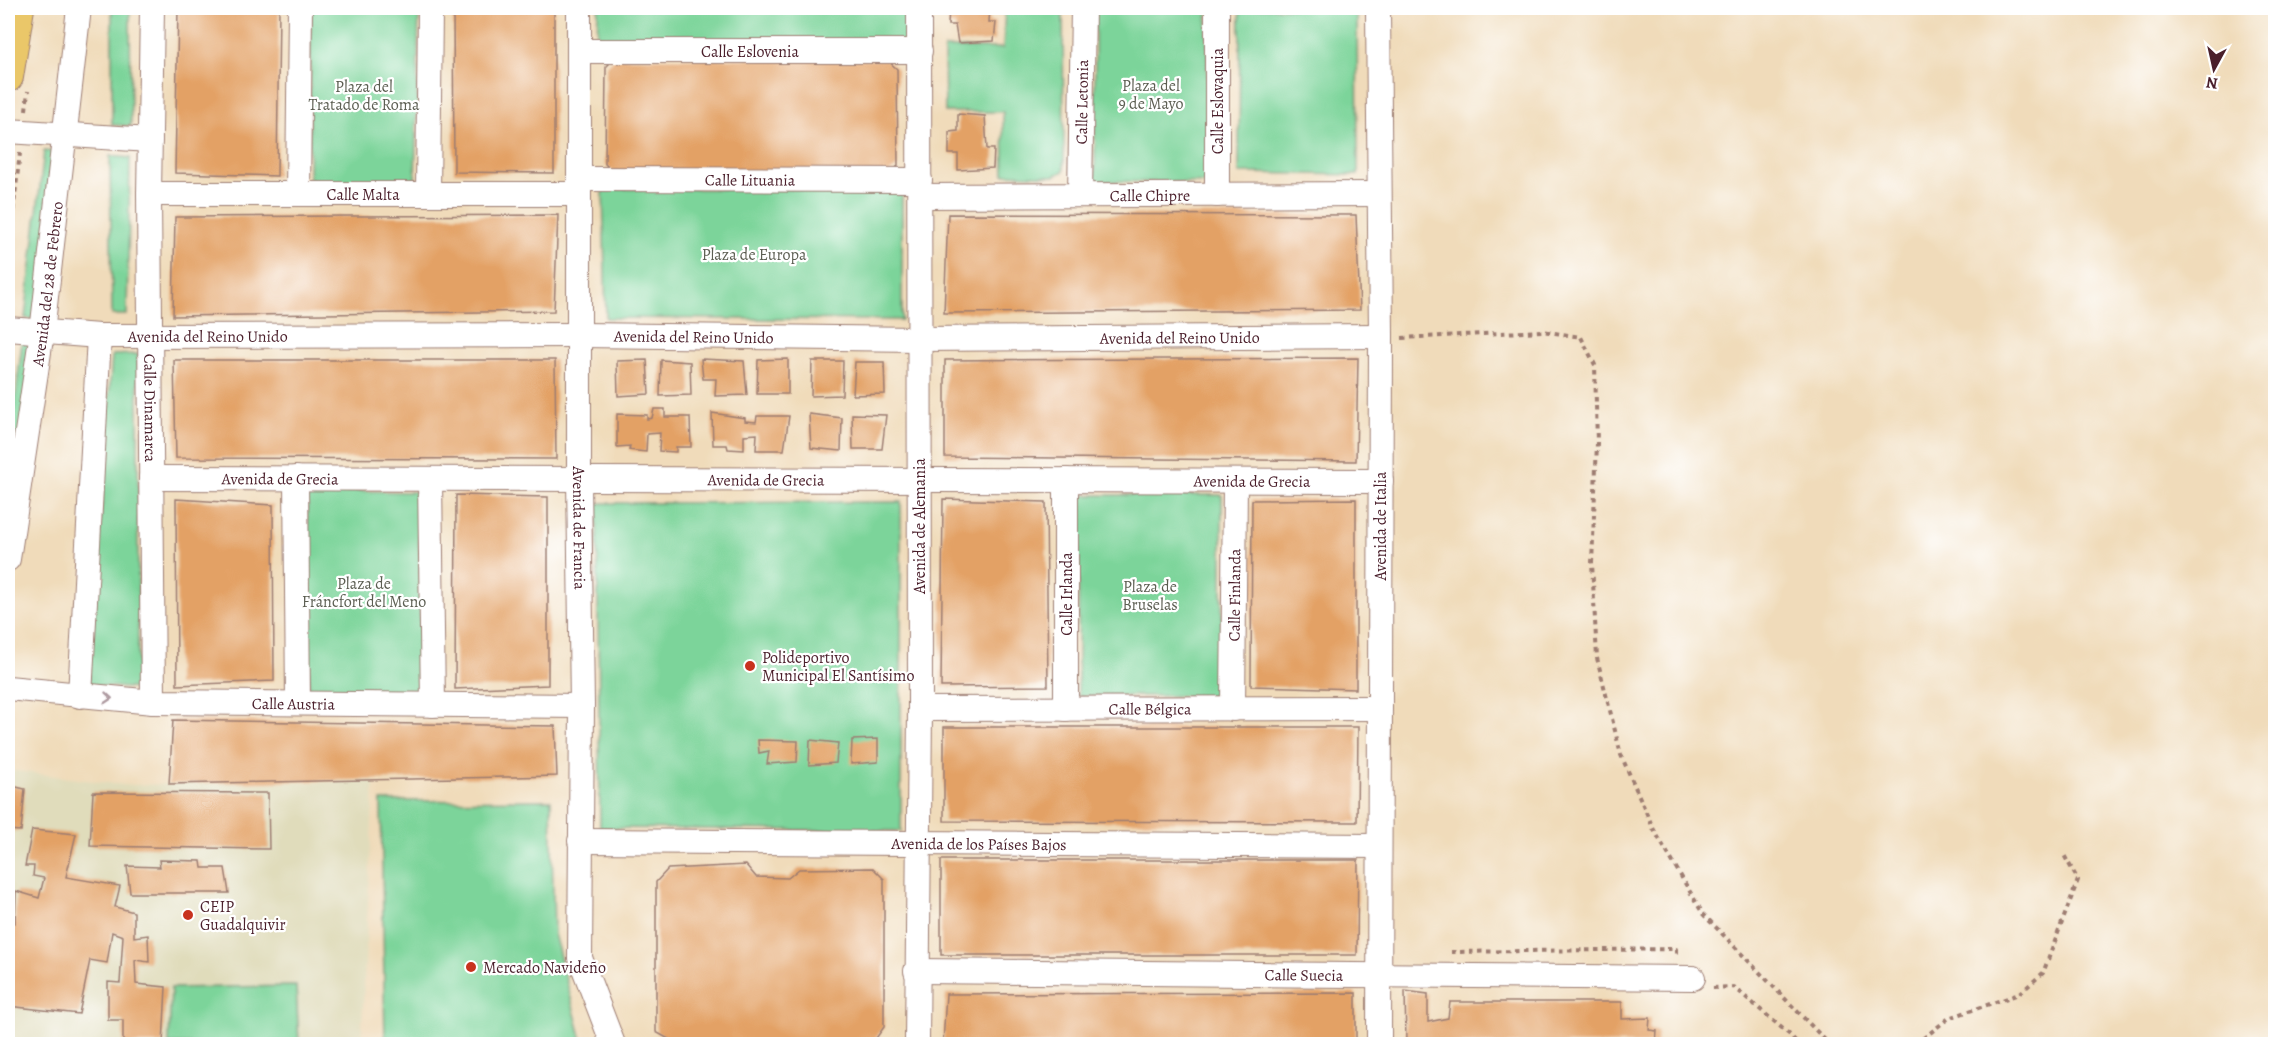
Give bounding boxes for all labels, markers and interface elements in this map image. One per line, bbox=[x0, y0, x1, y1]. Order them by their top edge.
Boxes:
north arrow bbox=[2184, 39, 2244, 99]
street label: Calle Eslovenia bbox=[701, 41, 800, 63]
street label: Calle Eslovaquia bbox=[1207, 47, 1229, 154]
street label: Calle Letonia bbox=[1071, 59, 1094, 145]
text: N bbox=[2204, 71, 2219, 95]
park label: Plaza del 9 de Mayo bbox=[1119, 75, 1183, 115]
park label: Plaza del Tratado de Roma bbox=[308, 76, 420, 116]
street label: Calle Lituania bbox=[705, 169, 796, 192]
street label: Calle Malta bbox=[326, 184, 400, 206]
street label: Calle Chipre bbox=[1110, 185, 1190, 207]
street label: Avenida del 28 de Febrero bbox=[27, 200, 69, 369]
park label: Plaza de Europa bbox=[702, 244, 807, 266]
street label: Avenida del Reino Unido bbox=[613, 325, 774, 349]
street label: Avenida del Reino Unido bbox=[127, 326, 288, 348]
street label: Avenida del Reino Unido bbox=[1099, 327, 1260, 350]
street label: Calle Dinamarca bbox=[138, 354, 161, 463]
street label: Avenida de Alemania bbox=[909, 457, 931, 595]
street label: Avenida de Francia bbox=[567, 465, 590, 590]
street label: Avenida de Grecia bbox=[221, 468, 339, 490]
street label: Avenida de Grecia bbox=[707, 469, 825, 492]
street label: Avenida de Grecia bbox=[1193, 471, 1311, 493]
street label: Avenida de Italia bbox=[1370, 471, 1392, 581]
street label: Calle Finlanda bbox=[1224, 548, 1246, 642]
street label: Calle Irlanda bbox=[1056, 552, 1078, 636]
park label: Plaza de Fráncfort del Meno bbox=[302, 573, 426, 613]
park label: Plaza de Bruselas bbox=[1122, 576, 1178, 616]
place label: Polideportivo Municipal El Santísimo bbox=[762, 647, 914, 687]
marker: Polideportivo Municipal El Santísimo bbox=[743, 659, 757, 673]
one-way arrow bbox=[103, 691, 112, 704]
street label: Calle Austria bbox=[252, 693, 336, 716]
street label: Calle Bélgica bbox=[1109, 698, 1192, 721]
street label: Avenida de los Países Bajos bbox=[890, 833, 1067, 856]
place label: CEIP Guadalquivir bbox=[200, 896, 286, 936]
marker: CEIP Guadalquivir bbox=[181, 908, 195, 922]
place label: Mercado Navideño bbox=[483, 957, 606, 979]
marker: Mercado Navideño bbox=[464, 960, 478, 974]
street label: Calle Suecia bbox=[1265, 964, 1344, 987]

